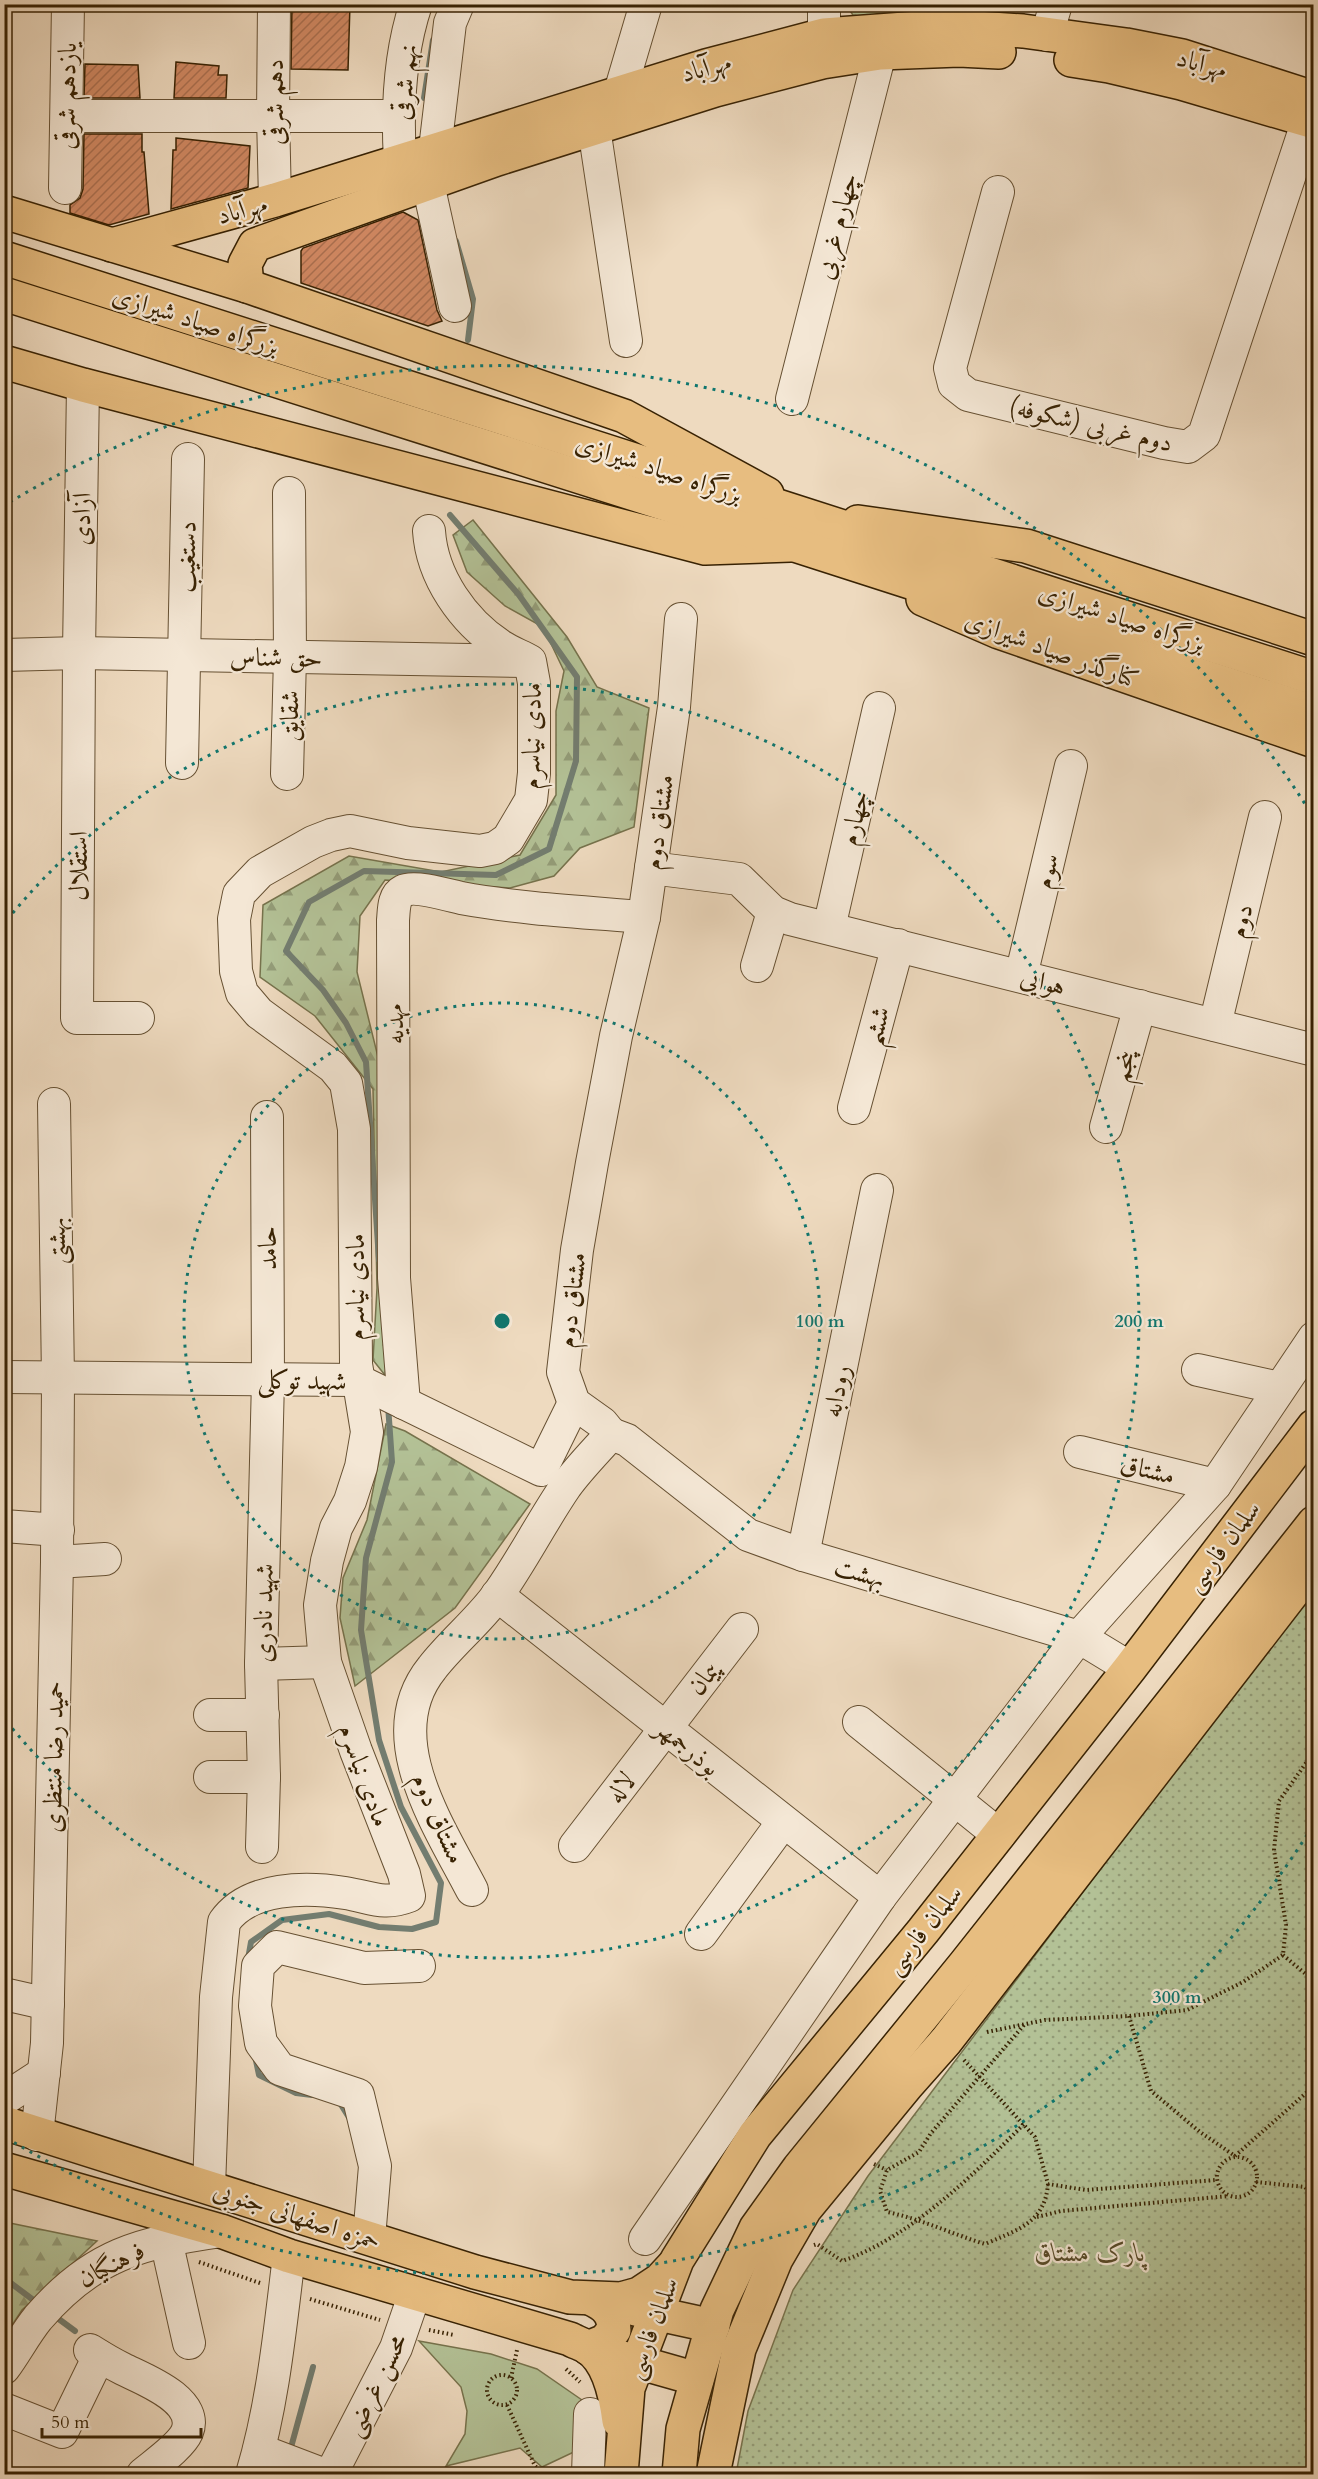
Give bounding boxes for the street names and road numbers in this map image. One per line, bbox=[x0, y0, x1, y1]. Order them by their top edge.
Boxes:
street label: یازدهم شرقی bbox=[48, 40, 92, 150]
street label: مهرآباد bbox=[1173, 40, 1231, 87]
street label: نهم شرقی bbox=[383, 42, 433, 123]
street label: مهرآباد bbox=[677, 44, 735, 91]
street label: دهم شرقی bbox=[257, 59, 299, 145]
street label: چهارم غربی bbox=[806, 169, 871, 284]
street label: مهرآباد bbox=[213, 186, 271, 233]
street label: بزرگراه صیاد شیرازی bbox=[108, 277, 284, 364]
street label: دوم غربی (شکوفه) bbox=[1004, 389, 1176, 465]
street label: بزرگراه صیاد شیرازی bbox=[571, 425, 747, 512]
street label: آزادی bbox=[64, 490, 100, 546]
street label: دستغیب bbox=[168, 521, 205, 593]
street label: بزرگراه صیاد شیرازی bbox=[1034, 574, 1210, 661]
street label: کنارگذر صیاد شیرازی bbox=[960, 601, 1144, 697]
street label: حق شناس bbox=[229, 639, 323, 676]
street label: مادی نیاسرم bbox=[513, 682, 555, 790]
street label: شقایق bbox=[272, 690, 307, 742]
street label: مشتاق دوم bbox=[634, 772, 687, 873]
street label: چهارم bbox=[831, 787, 883, 850]
street label: استقلال bbox=[61, 831, 96, 901]
street label: سوم bbox=[1025, 850, 1072, 893]
street label: دوم bbox=[1219, 900, 1266, 943]
street label: هوایی bbox=[1017, 959, 1069, 1004]
street label: ششم bbox=[854, 1003, 906, 1052]
street label: مهدیه bbox=[377, 1004, 412, 1044]
street label: پنجم bbox=[1103, 1045, 1152, 1088]
street label: بهشتی bbox=[39, 1217, 75, 1265]
street label: حامد bbox=[250, 1226, 285, 1270]
street label: مادی نیاسرم bbox=[338, 1233, 378, 1341]
street label: مشتاق دوم bbox=[548, 1250, 600, 1350]
street label: شهید توکلی bbox=[257, 1362, 347, 1400]
street label: رودابه bbox=[814, 1362, 859, 1420]
street label: مشتاق bbox=[1117, 1446, 1179, 1493]
street label: سلمان فارسی bbox=[1176, 1493, 1269, 1600]
street label: بهشت bbox=[830, 1549, 889, 1596]
street label: شهید نادری bbox=[245, 1563, 282, 1663]
street label: پیمان bbox=[679, 1653, 729, 1703]
street label: حمید رضا منتظری bbox=[35, 1681, 72, 1833]
street label: بوذرجمهر bbox=[646, 1709, 727, 1784]
street label: مادی نیاسرم bbox=[325, 1719, 399, 1833]
street label: لاله bbox=[597, 1764, 644, 1810]
street label: مشتاق دوم bbox=[398, 1767, 474, 1871]
street label: سلمان فارسی bbox=[876, 1877, 971, 1982]
street label: حمزه اصفهانی جنوبی bbox=[208, 2172, 385, 2260]
street label: فرهنگیان bbox=[72, 2233, 151, 2296]
street label: سلمان فارسی bbox=[616, 2272, 688, 2385]
street label: محسن غرضی bbox=[335, 2327, 417, 2443]

